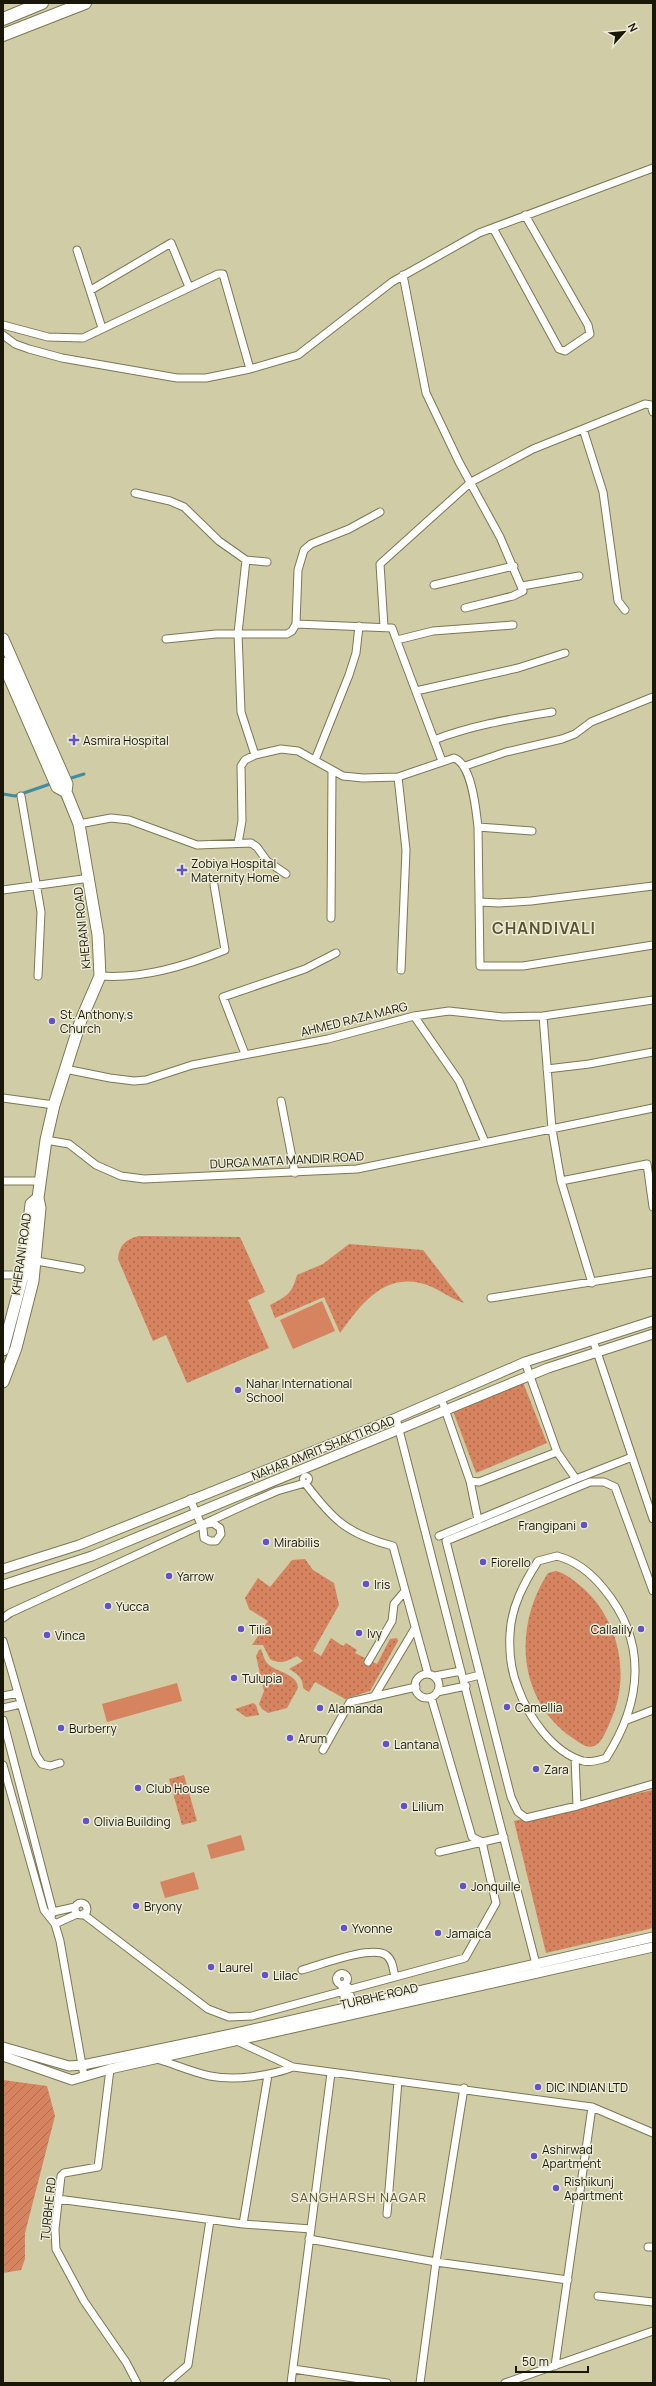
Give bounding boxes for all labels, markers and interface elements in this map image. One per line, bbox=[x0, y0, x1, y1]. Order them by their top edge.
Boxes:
north arrow bbox=[604, 12, 644, 52]
text: N bbox=[625, 20, 642, 34]
place label: Asmira Hospital bbox=[83, 732, 169, 749]
marker: Asmira Hospital bbox=[68, 734, 80, 746]
place label: Zobiya Hospital Maternity Home bbox=[191, 855, 279, 886]
marker: Zobiya Hospital Maternity Home bbox=[176, 864, 188, 876]
street label: KHERANI ROAD bbox=[69, 886, 95, 970]
district label: CHANDIVALI bbox=[492, 917, 596, 939]
street label: AHMED RAZA MARG bbox=[299, 997, 410, 1040]
place label: St. Anthony,s Church bbox=[60, 1006, 133, 1037]
marker: St. Anthony,s Church bbox=[47, 1016, 57, 1026]
street label: DURGA MATA MANDIR ROAD bbox=[209, 1147, 365, 1173]
street label: KHERANI ROAD bbox=[7, 1212, 35, 1296]
place label: Nahar International School bbox=[246, 1375, 352, 1406]
marker: Nahar International School bbox=[233, 1385, 243, 1395]
street label: NAHAR AMRIT SHAKTI ROAD bbox=[249, 1411, 397, 1485]
place label: Frangipani bbox=[518, 1517, 576, 1534]
marker: Frangipani bbox=[579, 1520, 589, 1530]
place label: Mirabilis bbox=[274, 1534, 319, 1551]
marker: Mirabilis bbox=[261, 1537, 271, 1547]
place label: Fiorello bbox=[491, 1554, 531, 1571]
marker: Fiorello bbox=[478, 1557, 488, 1567]
place label: Yarrow bbox=[177, 1568, 214, 1585]
marker: Yarrow bbox=[164, 1571, 174, 1581]
place label: Iris bbox=[374, 1576, 390, 1593]
marker: Iris bbox=[361, 1579, 371, 1589]
place label: Yucca bbox=[116, 1598, 149, 1615]
marker: Yucca bbox=[103, 1601, 113, 1611]
place label: Tilia bbox=[249, 1621, 271, 1638]
place label: Callalily bbox=[591, 1621, 634, 1638]
marker: Tilia bbox=[236, 1624, 246, 1634]
marker: Callalily bbox=[636, 1624, 646, 1634]
place label: Ivy bbox=[367, 1625, 383, 1642]
place label: Vinca bbox=[55, 1627, 85, 1644]
marker: Ivy bbox=[354, 1628, 364, 1638]
marker: Vinca bbox=[42, 1630, 52, 1640]
place label: Tulupia bbox=[242, 1670, 282, 1687]
marker: Tulupia bbox=[229, 1673, 239, 1683]
place label: Camellia bbox=[515, 1699, 562, 1716]
place label: Alamanda bbox=[328, 1700, 383, 1717]
marker: Camellia bbox=[502, 1702, 512, 1712]
marker: Alamanda bbox=[315, 1703, 325, 1713]
place label: Burberry bbox=[69, 1720, 118, 1737]
marker: Burberry bbox=[56, 1723, 66, 1733]
place label: Arum bbox=[298, 1730, 327, 1747]
marker: Arum bbox=[285, 1733, 295, 1743]
place label: Lantana bbox=[394, 1736, 439, 1753]
marker: Lantana bbox=[381, 1739, 391, 1749]
place label: Zara bbox=[544, 1761, 569, 1778]
marker: Zara bbox=[531, 1764, 541, 1774]
place label: Club House bbox=[146, 1780, 210, 1797]
marker: Club House bbox=[133, 1783, 143, 1793]
place label: Lilium bbox=[412, 1798, 444, 1815]
marker: Lilium bbox=[399, 1801, 409, 1811]
place label: Olivia Building bbox=[94, 1813, 170, 1830]
marker: Olivia Building bbox=[81, 1816, 91, 1826]
place label: Jonquille bbox=[471, 1878, 520, 1895]
marker: Jonquille bbox=[458, 1881, 468, 1891]
place label: Bryony bbox=[144, 1898, 183, 1915]
marker: Bryony bbox=[131, 1901, 141, 1911]
place label: Yvonne bbox=[352, 1920, 392, 1937]
marker: Yvonne bbox=[339, 1923, 349, 1933]
place label: Jamaica bbox=[446, 1925, 491, 1942]
marker: Jamaica bbox=[433, 1928, 443, 1938]
place label: Laurel bbox=[219, 1959, 253, 1976]
marker: Laurel bbox=[206, 1962, 216, 1972]
place label: Lilac bbox=[273, 1967, 298, 1984]
marker: Lilac bbox=[260, 1970, 270, 1980]
street label: TURBHE ROAD bbox=[338, 1979, 420, 2013]
place label: DIC INDIAN LTD bbox=[546, 2079, 628, 2096]
marker: DIC INDIAN LTD bbox=[533, 2082, 543, 2092]
place label: Ashirwad Apartment bbox=[542, 2141, 602, 2172]
marker: Ashirwad Apartment bbox=[529, 2151, 539, 2161]
place label: Rishikunj Apartment bbox=[564, 2173, 624, 2204]
street label: TURBHE RD bbox=[36, 2176, 60, 2242]
marker: Rishikunj Apartment bbox=[551, 2183, 561, 2193]
district label: SANGHARSH NAGAR bbox=[291, 2188, 427, 2206]
scale bar bbox=[516, 2348, 588, 2374]
text: 50 m bbox=[522, 2353, 549, 2370]

